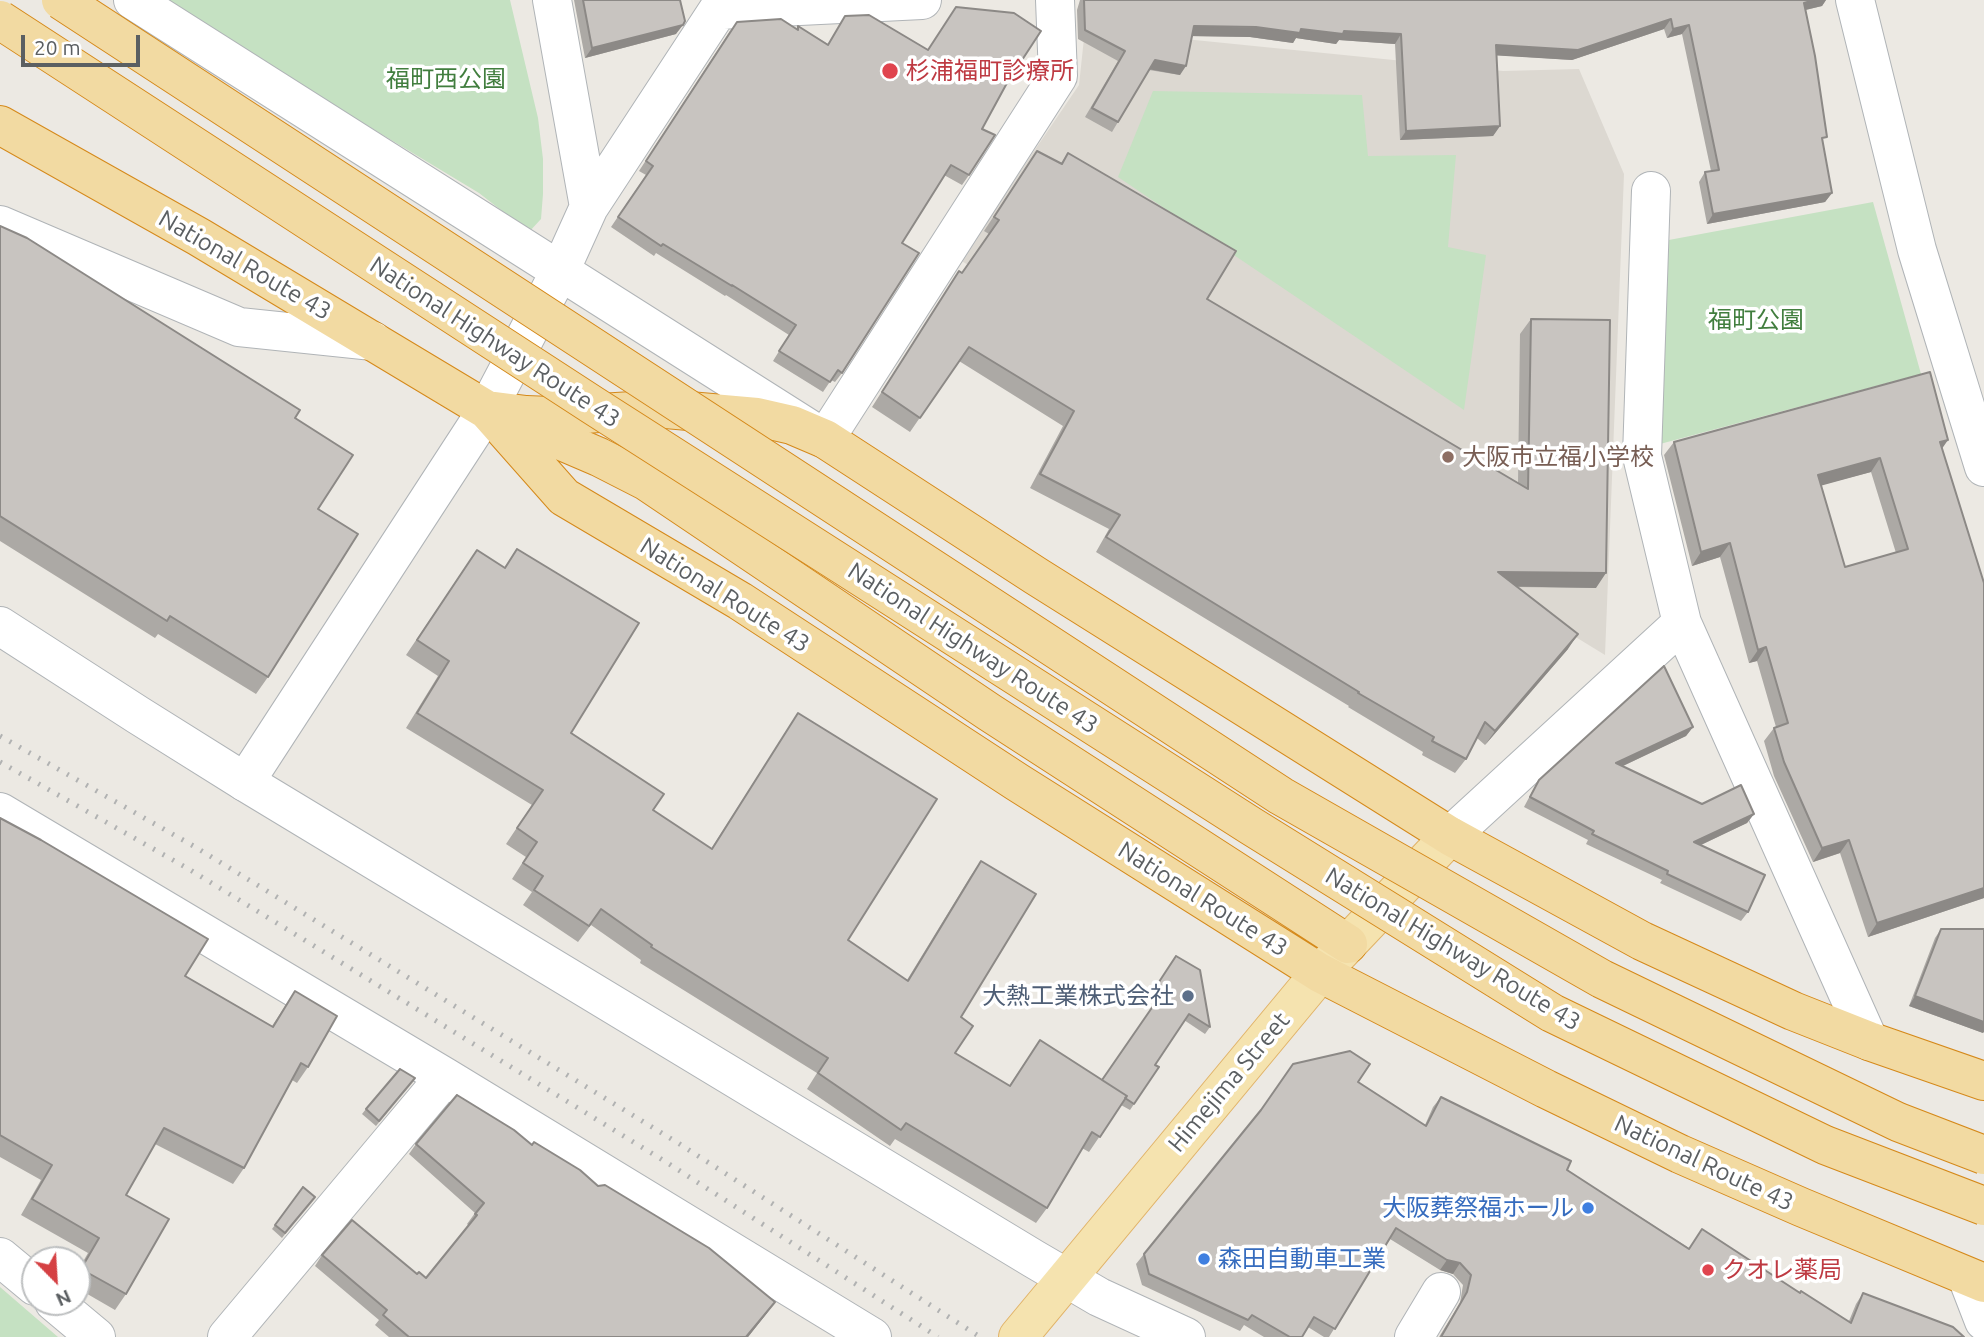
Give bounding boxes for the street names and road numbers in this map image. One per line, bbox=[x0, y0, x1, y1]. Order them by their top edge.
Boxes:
street label: National Route 43 bbox=[154, 204, 336, 326]
street label: National Highway Route 43 bbox=[365, 250, 625, 434]
street label: National Route 43 bbox=[635, 531, 815, 659]
street label: National Highway Route 43 bbox=[843, 556, 1103, 740]
street label: National Route 43 bbox=[1113, 835, 1293, 963]
street label: National Highway Route 43 bbox=[1320, 861, 1586, 1037]
street label: Himejima Street bbox=[1162, 1006, 1296, 1158]
street label: National Route 43 bbox=[1610, 1109, 1798, 1217]

